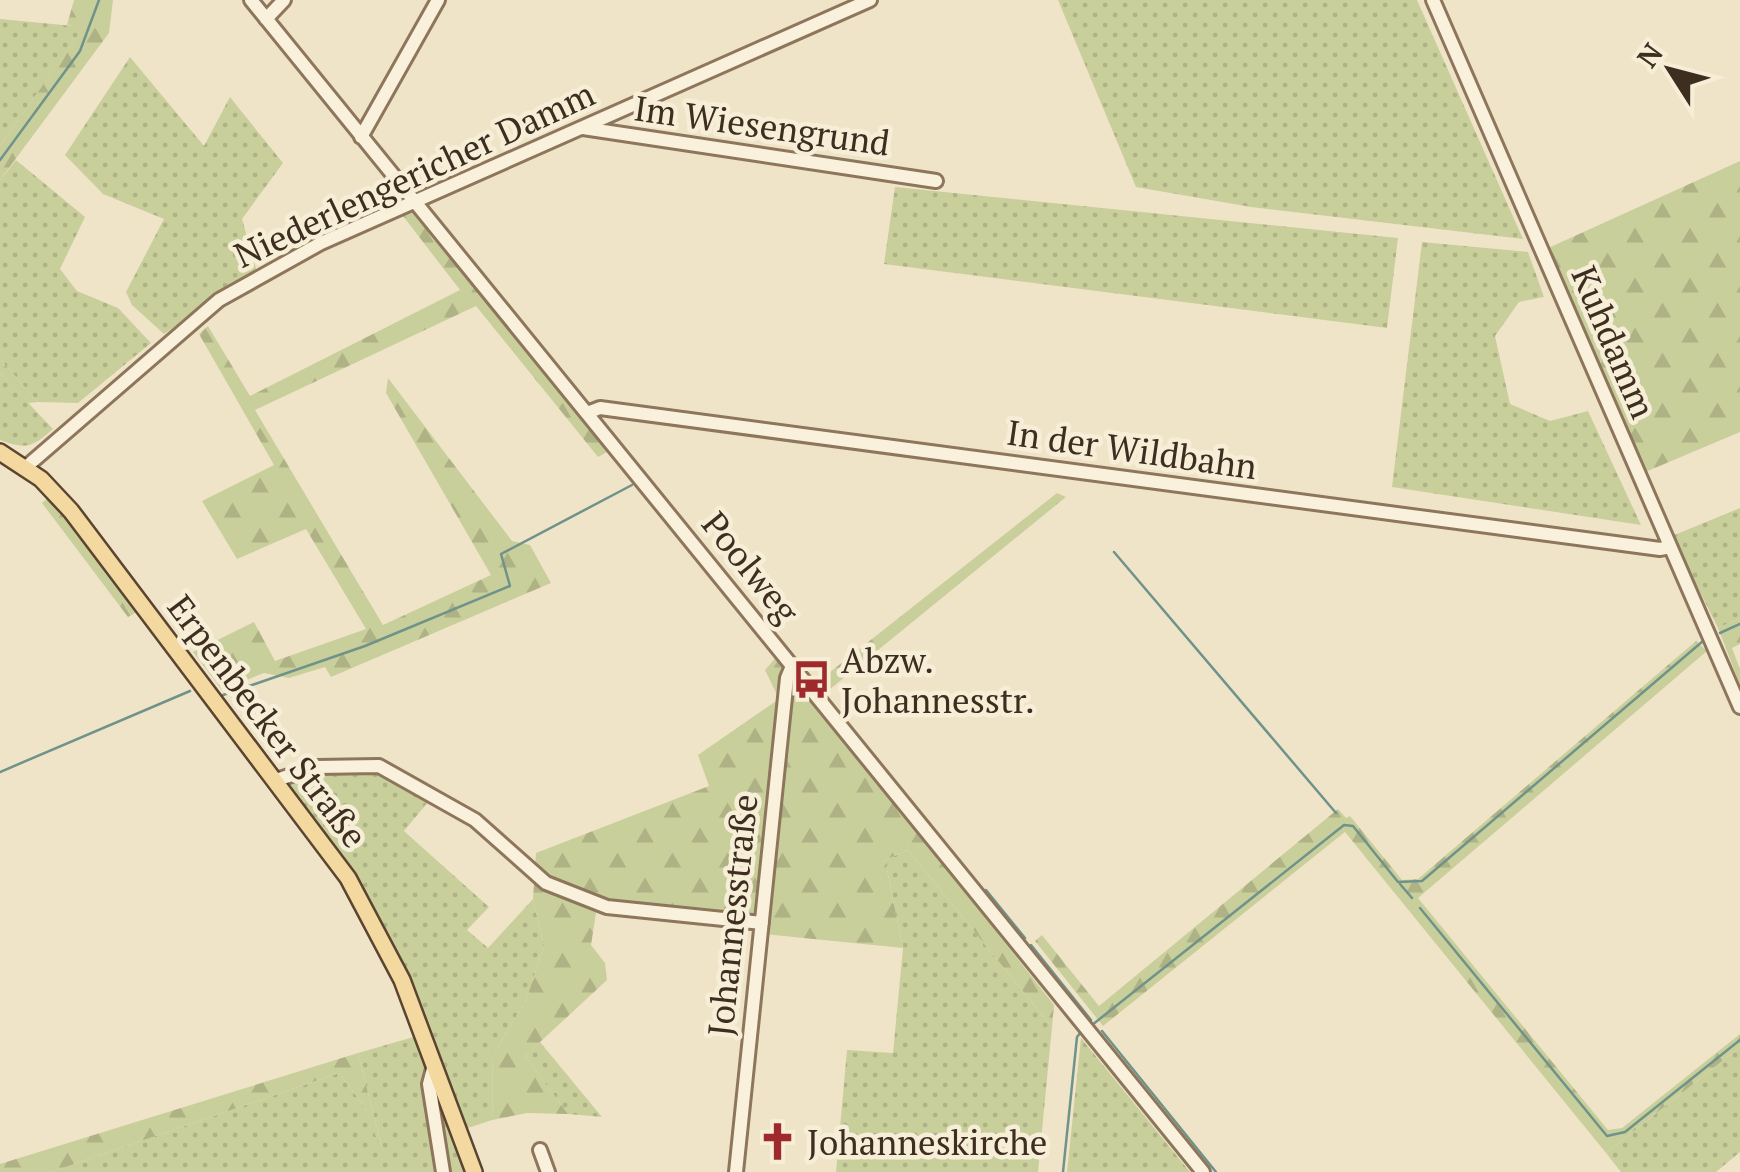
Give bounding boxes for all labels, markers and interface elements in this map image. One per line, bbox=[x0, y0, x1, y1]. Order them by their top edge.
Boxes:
north arrow bbox=[1620, 20, 1720, 120]
text: N bbox=[1628, 36, 1671, 74]
street label: Niederlengericher Damm bbox=[226, 70, 602, 278]
street label: Im Wiesengrund bbox=[631, 84, 893, 166]
street label: Kuhdamm bbox=[1561, 259, 1667, 425]
street label: In der Wildbahn bbox=[1004, 409, 1260, 489]
street label: Poolweg bbox=[692, 502, 810, 632]
street label: Erpenbecker Straße bbox=[158, 585, 378, 857]
place label: Abzw. Johannesstr. bbox=[841, 637, 1035, 723]
bus stop icon: Abzw. Johannesstr. bbox=[790, 659, 832, 701]
street label: Johannesstraße bbox=[696, 792, 768, 1038]
place label: Johanneskirche bbox=[807, 1119, 1047, 1165]
church icon: Johanneskirche bbox=[756, 1121, 798, 1163]

